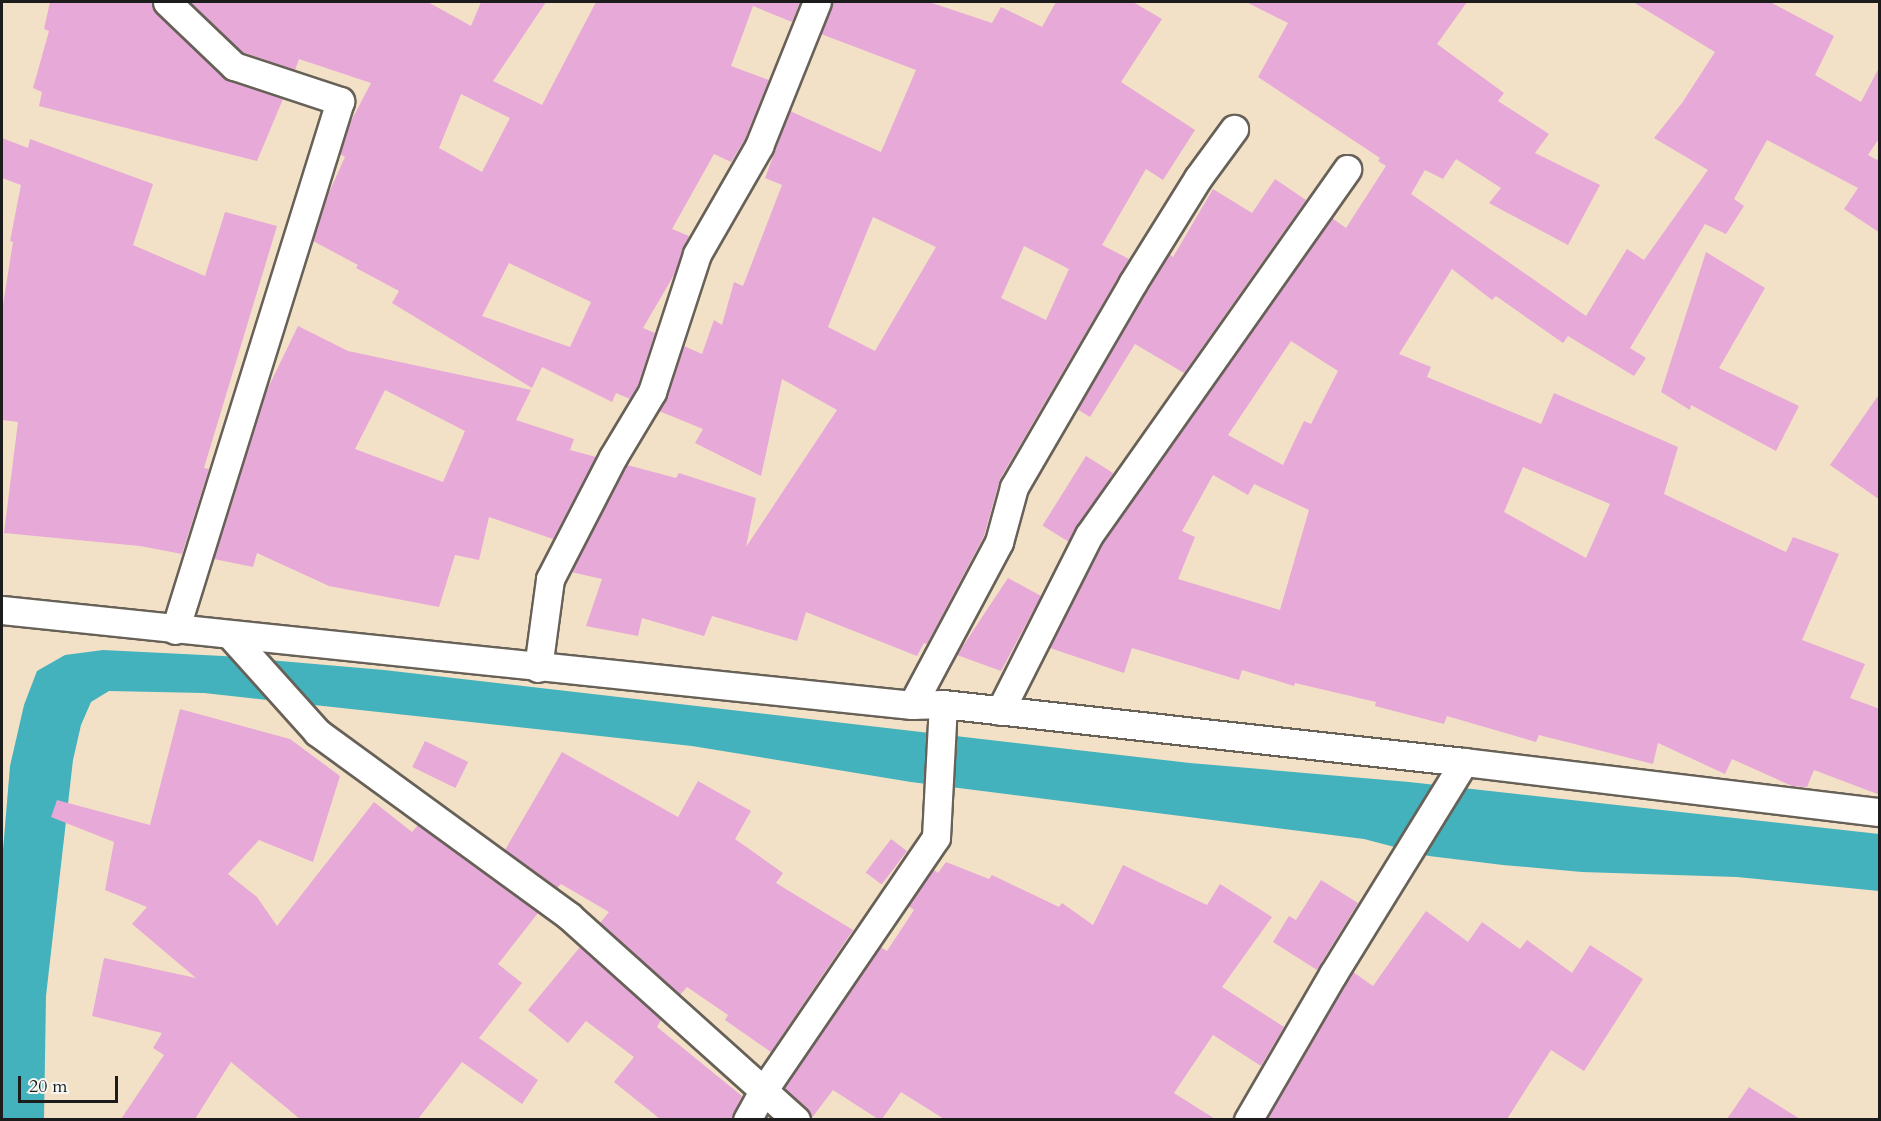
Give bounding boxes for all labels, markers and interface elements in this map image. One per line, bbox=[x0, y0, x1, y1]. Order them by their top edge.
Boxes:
scale bar bbox=[21, 1064, 122, 1102]
text: 20 m bbox=[29, 1074, 68, 1099]

